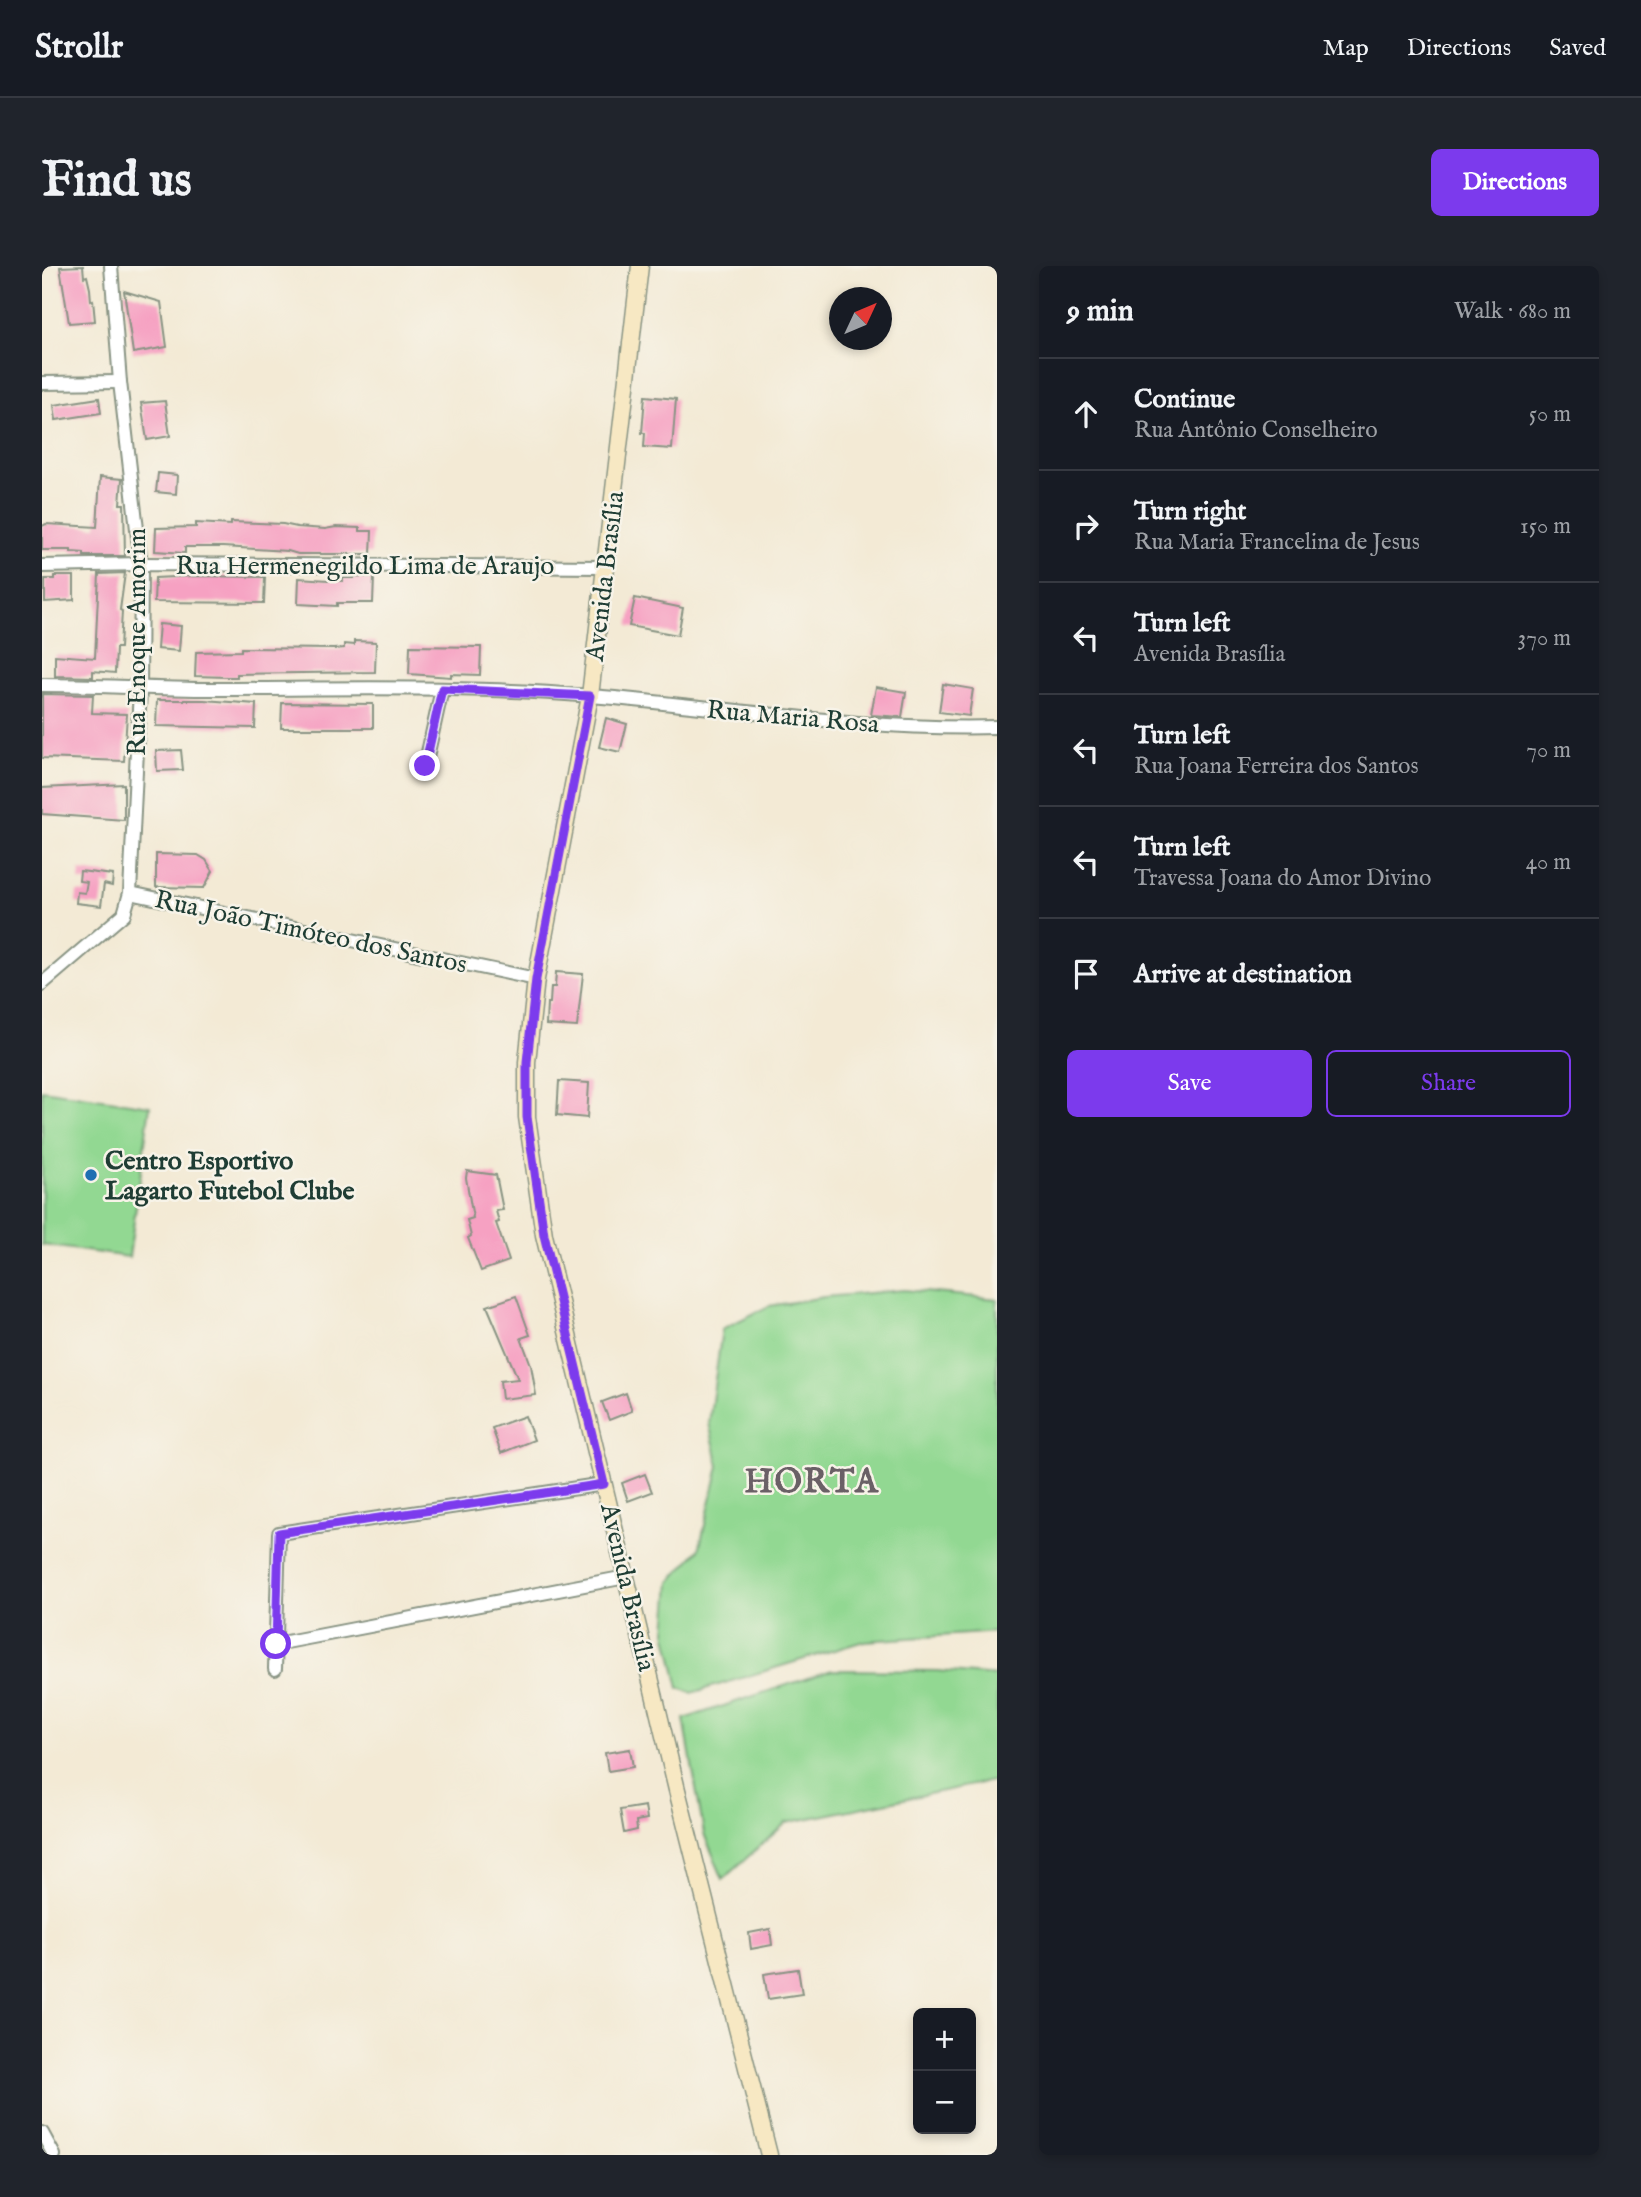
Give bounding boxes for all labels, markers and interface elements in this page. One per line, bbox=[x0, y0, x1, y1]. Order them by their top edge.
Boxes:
text: Strollr bbox=[35, 27, 123, 69]
text: Map bbox=[1323, 33, 1369, 64]
text: Directions bbox=[1407, 33, 1511, 64]
text: Saved bbox=[1549, 33, 1606, 64]
button: Directions bbox=[1431, 149, 1599, 216]
text: Find us bbox=[42, 151, 192, 213]
north arrow bbox=[829, 287, 892, 350]
text: 9 min bbox=[1067, 293, 1134, 331]
text: Walk · 680 m bbox=[1454, 297, 1571, 326]
text: Continue bbox=[1134, 383, 1235, 416]
icon: ahead bbox=[1067, 395, 1105, 433]
text: 50 m bbox=[1529, 400, 1571, 429]
text: Rua Antônio Conselheiro bbox=[1134, 416, 1378, 445]
street label: Avenida Brasília bbox=[579, 488, 632, 664]
text: Turn right bbox=[1134, 495, 1247, 528]
icon: right bbox=[1067, 507, 1105, 545]
text: 150 m bbox=[1520, 512, 1571, 541]
street label: Rua Enoque Amorim bbox=[121, 528, 154, 756]
text: Rua Maria Francelina de Jesus bbox=[1134, 528, 1420, 557]
street label: Rua Hermenegildo Lima de Araujo bbox=[176, 550, 554, 583]
text: Turn left bbox=[1134, 607, 1231, 640]
icon: left bbox=[1067, 619, 1105, 657]
text: 370 m bbox=[1518, 624, 1571, 653]
text: Avenida Brasília bbox=[1134, 640, 1285, 669]
street label: Rua Maria Rosa bbox=[705, 694, 881, 742]
text: Turn left bbox=[1134, 719, 1231, 752]
icon: left bbox=[1067, 731, 1105, 769]
text: 70 m bbox=[1526, 736, 1571, 765]
route end bbox=[409, 750, 440, 781]
text: Rua Joana Ferreira dos Santos bbox=[1134, 752, 1419, 781]
text: Turn left bbox=[1134, 831, 1231, 864]
icon: left bbox=[1067, 843, 1105, 881]
text: 40 m bbox=[1526, 848, 1571, 877]
text: Travessa Joana do Amor Divino bbox=[1134, 864, 1431, 893]
street label: Rua João Timóteo dos Santos bbox=[152, 883, 470, 982]
icon: arrive bbox=[1067, 955, 1105, 993]
text: Arrive at destination bbox=[1134, 958, 1352, 991]
button: Save bbox=[1067, 1050, 1312, 1117]
button: Share bbox=[1326, 1050, 1571, 1117]
place label: Centro Esportivo Lagarto Futebol Clube bbox=[105, 1145, 354, 1208]
marker: Centro Esportivo Lagarto Futebol Clube bbox=[83, 1167, 99, 1183]
district label: HORTA bbox=[745, 1462, 879, 1504]
street label: Avenida Brasília bbox=[592, 1499, 663, 1675]
route start bbox=[260, 1628, 291, 1659]
map controls bbox=[913, 2008, 976, 2134]
button: + bbox=[913, 2008, 976, 2071]
button: − bbox=[913, 2071, 976, 2134]

